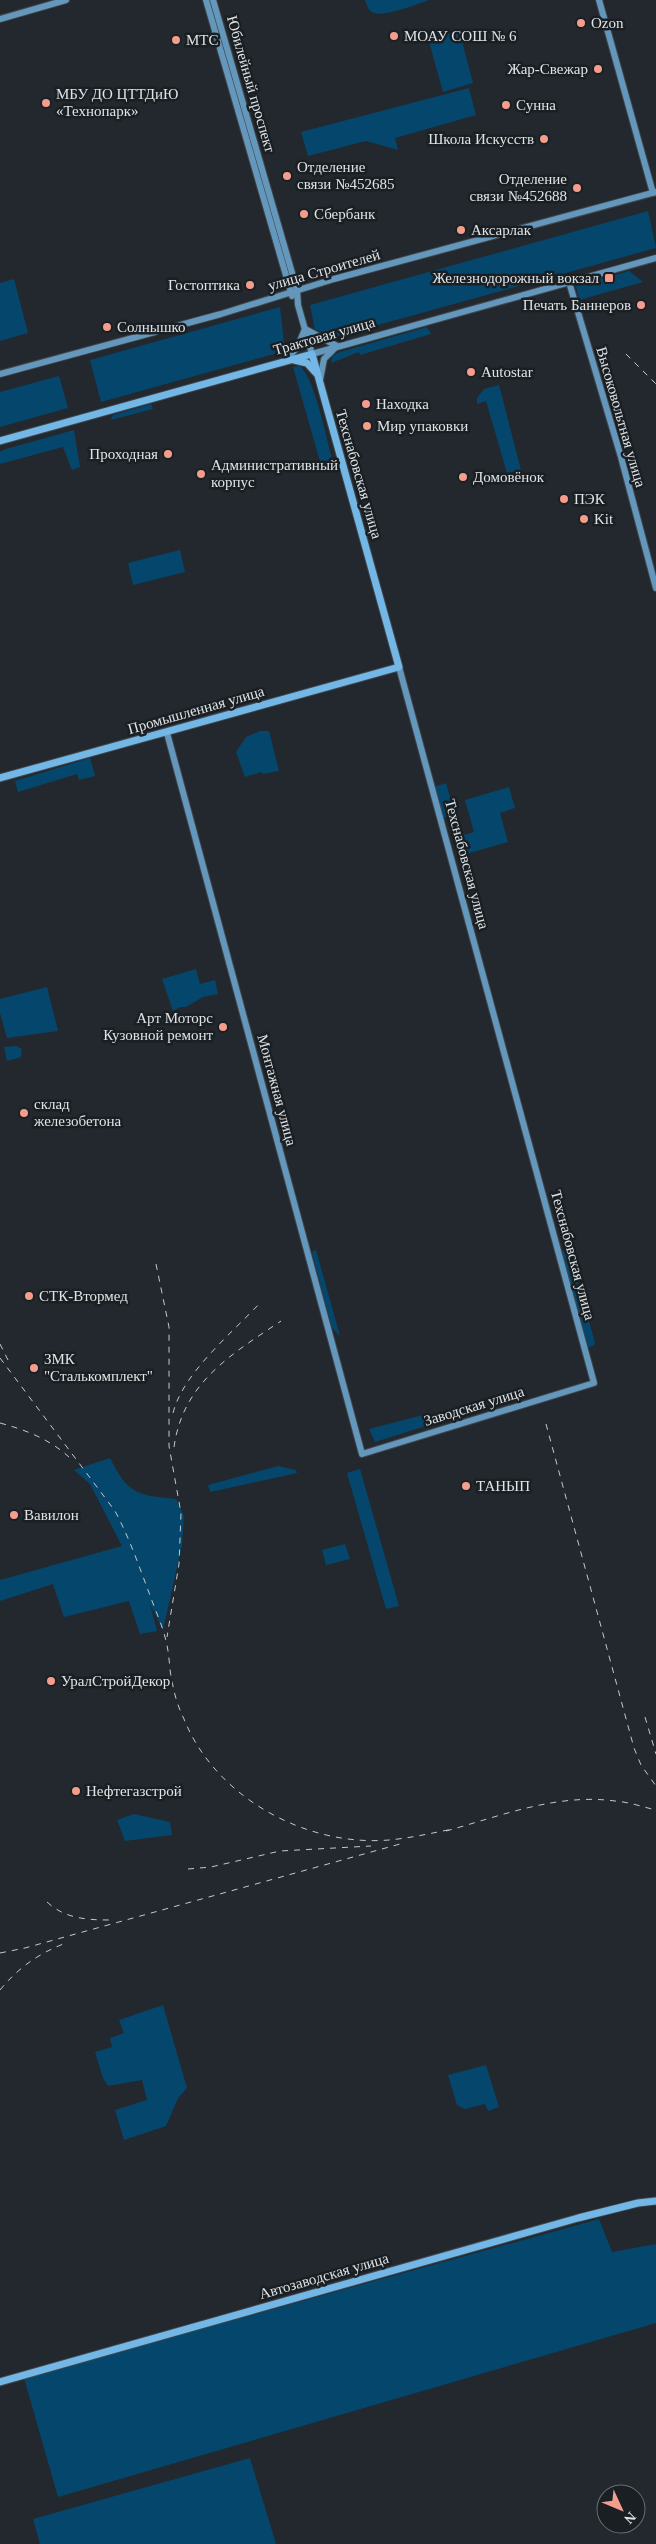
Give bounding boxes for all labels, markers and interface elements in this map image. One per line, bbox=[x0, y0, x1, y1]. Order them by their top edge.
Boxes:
street label: Юбилейный проспект bbox=[224, 14, 278, 155]
place label: Ozon bbox=[591, 15, 624, 31]
marker: Ozon bbox=[575, 17, 587, 29]
place label: МОАУ СОШ № 6 bbox=[404, 28, 517, 44]
marker: МОАУ СОШ № 6 bbox=[388, 30, 400, 42]
place label: МТС bbox=[186, 32, 219, 48]
marker: МТС bbox=[170, 34, 182, 46]
place label: Жар-Свежар bbox=[508, 61, 588, 77]
marker: Жар-Свежар bbox=[592, 63, 604, 75]
place label: МБУ ДО ЦТТДиЮ «Технопарк» bbox=[56, 86, 179, 119]
marker: МБУ ДО ЦТТДиЮ «Технопарк» bbox=[40, 97, 52, 109]
place label: Сунна bbox=[516, 97, 556, 113]
marker: Сунна bbox=[500, 99, 512, 111]
place label: Школа Искусств bbox=[428, 131, 534, 147]
marker: Школа Искусств bbox=[538, 133, 550, 145]
place label: Отделение связи №452685 bbox=[297, 159, 394, 192]
marker: Отделение связи №452685 bbox=[281, 170, 293, 182]
place label: Отделение связи №452688 bbox=[470, 171, 567, 204]
marker: Отделение связи №452688 bbox=[571, 182, 583, 194]
place label: Сбербанк bbox=[314, 206, 376, 222]
marker: Сбербанк bbox=[298, 208, 310, 220]
place label: Аксарлак bbox=[471, 222, 532, 238]
marker: Аксарлак bbox=[455, 224, 467, 236]
street label: улица Строителей bbox=[266, 246, 382, 294]
place label: Железнодорожный вокзал bbox=[433, 270, 600, 286]
marker: Железнодорожный вокзал bbox=[603, 272, 615, 284]
place label: Гостоптика bbox=[168, 277, 240, 293]
marker: Гостоптика bbox=[244, 279, 256, 291]
place label: Печать Баннеров bbox=[523, 297, 631, 313]
marker: Печать Баннеров bbox=[635, 299, 647, 311]
street label: Трактовая улица bbox=[271, 314, 377, 358]
place label: Солнышко bbox=[117, 319, 185, 335]
marker: Солнышко bbox=[101, 321, 113, 333]
street label: Высоковольтная улица bbox=[593, 345, 649, 489]
place label: Autostar bbox=[481, 364, 533, 380]
marker: Autostar bbox=[465, 366, 477, 378]
place label: Находка bbox=[376, 396, 429, 412]
marker: Находка bbox=[360, 398, 372, 410]
street label: Техснабовская улица bbox=[333, 408, 385, 541]
place label: Мир упаковки bbox=[377, 418, 468, 434]
marker: Мир упаковки bbox=[361, 420, 373, 432]
place label: Проходная bbox=[89, 446, 158, 462]
marker: Проходная bbox=[162, 448, 174, 460]
place label: Административный корпус bbox=[211, 457, 338, 490]
marker: Административный корпус bbox=[195, 468, 207, 480]
place label: Домовёнок bbox=[473, 469, 545, 485]
marker: Домовёнок bbox=[457, 471, 469, 483]
place label: ПЭК bbox=[574, 491, 606, 507]
marker: ПЭК bbox=[558, 493, 570, 505]
place label: Kit bbox=[594, 511, 614, 527]
marker: Kit bbox=[578, 513, 590, 525]
street label: Промышленная улица bbox=[126, 683, 266, 737]
street label: Техснабовская улица bbox=[442, 797, 492, 931]
place label: Арт Моторс Кузовной ремонт bbox=[103, 1010, 213, 1043]
marker: Арт Моторс Кузовной ремонт bbox=[217, 1021, 229, 1033]
street label: Монтажная улица bbox=[254, 1033, 300, 1148]
place label: склад железобетона bbox=[33, 1096, 121, 1129]
marker: склад железобетона bbox=[18, 1107, 30, 1119]
street label: Техснабовская улица bbox=[548, 1188, 598, 1322]
place label: СТК-Втормед bbox=[39, 1288, 128, 1304]
marker: СТК-Втормед bbox=[23, 1290, 35, 1302]
place label: ЗМК "Сталькомплект" bbox=[44, 1351, 153, 1384]
marker: ЗМК "Сталькомплект" bbox=[28, 1362, 40, 1374]
street label: Заводская улица bbox=[422, 1383, 526, 1429]
place label: ТАНЫП bbox=[476, 1478, 530, 1494]
marker: ТАНЫП bbox=[460, 1480, 472, 1492]
place label: Вавилон bbox=[24, 1507, 79, 1523]
marker: Вавилон bbox=[8, 1509, 20, 1521]
place label: УралСтройДекор bbox=[61, 1673, 170, 1689]
marker: УралСтройДекор bbox=[45, 1675, 57, 1687]
place label: Нефтегазстрой bbox=[86, 1783, 182, 1799]
marker: Нефтегазстрой bbox=[70, 1785, 82, 1797]
street label: Автозаводская улица bbox=[258, 2250, 391, 2302]
north arrow bbox=[596, 2484, 646, 2534]
text: N bbox=[621, 2509, 639, 2527]

